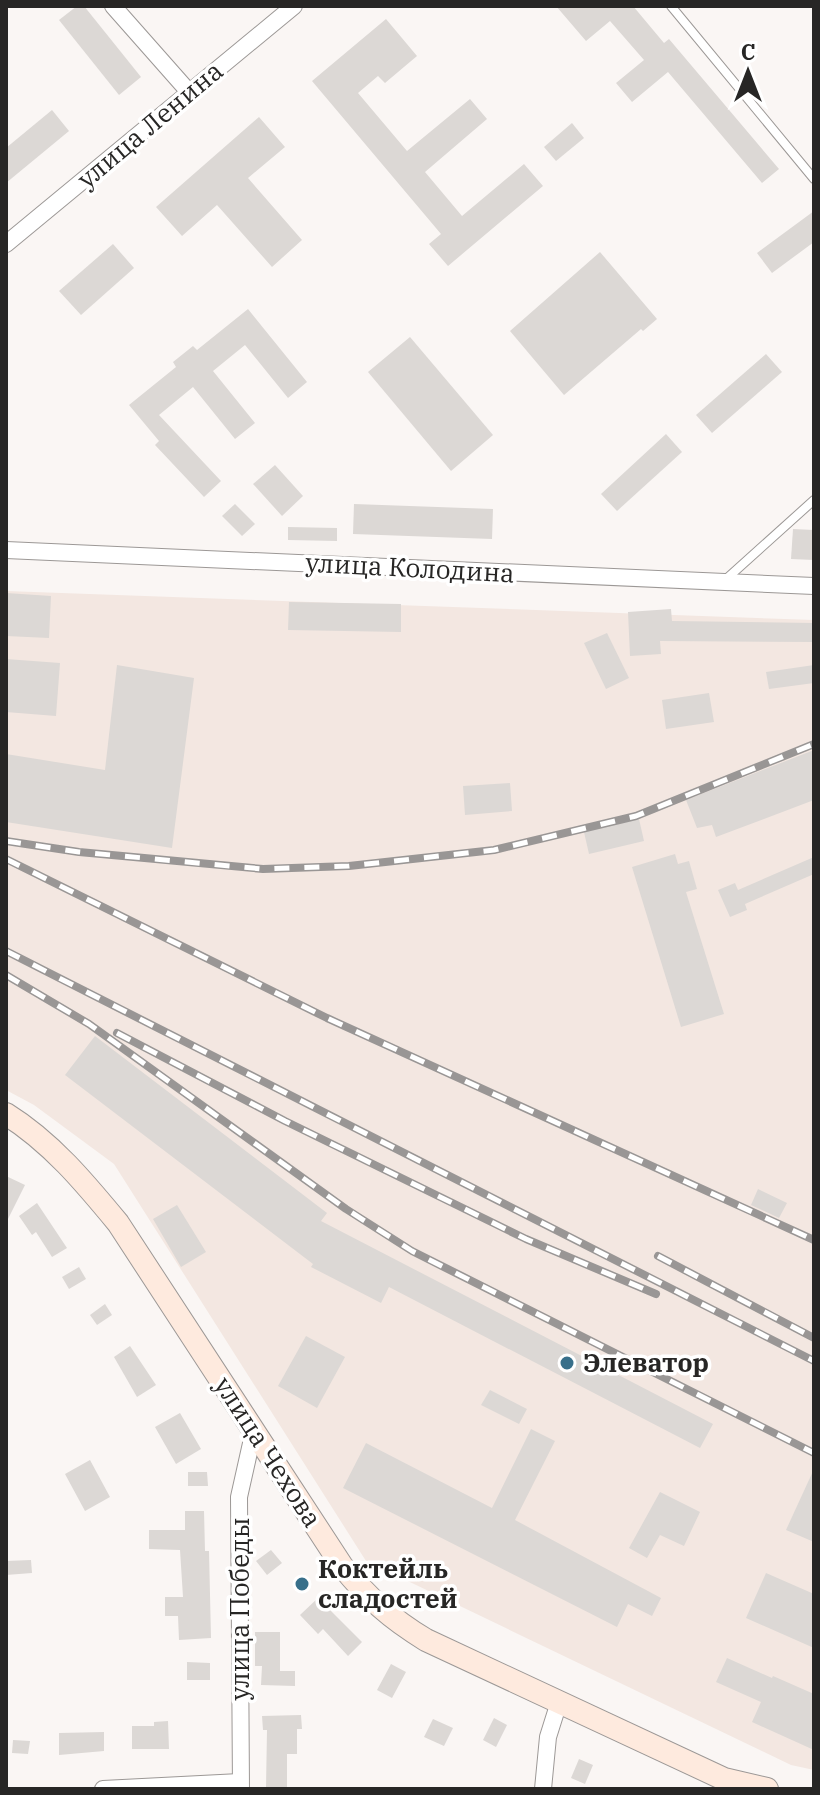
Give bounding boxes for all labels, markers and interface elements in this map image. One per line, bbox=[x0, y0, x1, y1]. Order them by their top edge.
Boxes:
north arrow bbox=[708, 32, 788, 112]
text: С bbox=[741, 37, 755, 66]
street label: улица Ленина bbox=[69, 53, 229, 195]
street label: улица Колодина bbox=[305, 545, 515, 589]
place label: Элеватор bbox=[583, 1345, 709, 1379]
marker: Элеватор bbox=[558, 1354, 576, 1372]
street label: улица Чехова bbox=[207, 1370, 330, 1533]
street label: улица Победы bbox=[222, 1517, 256, 1701]
place label: Коктейль сладостей bbox=[318, 1551, 458, 1615]
marker: Коктейль сладостей bbox=[293, 1575, 311, 1593]

